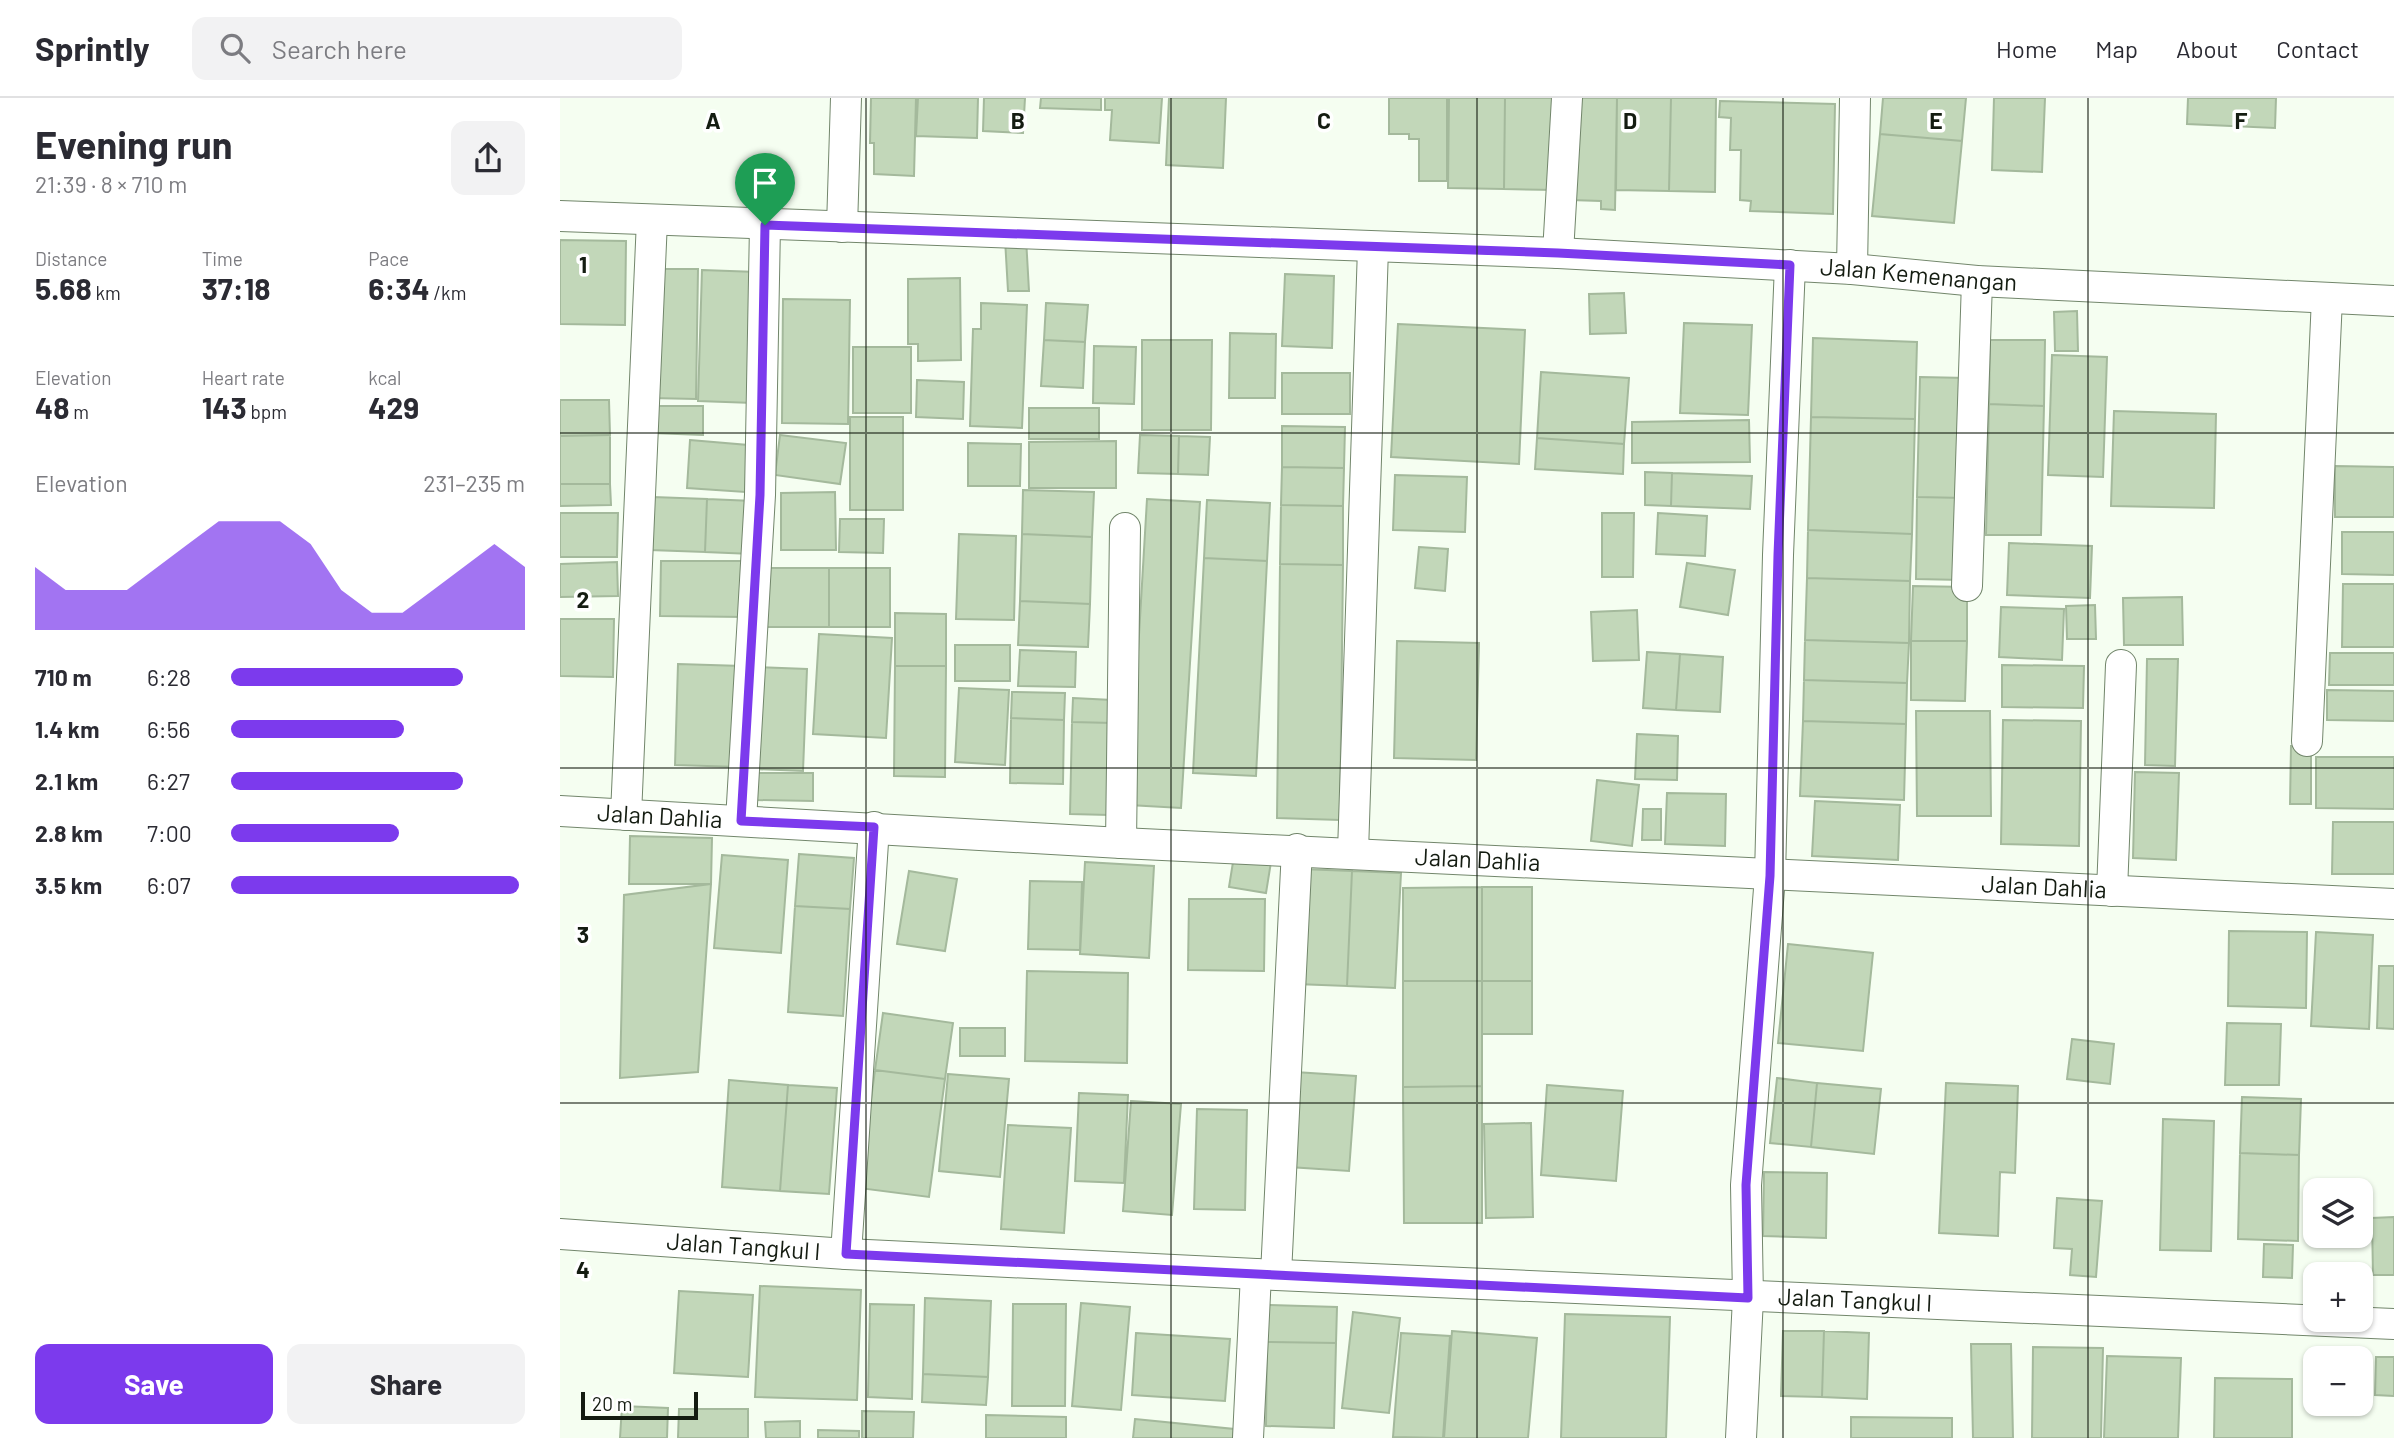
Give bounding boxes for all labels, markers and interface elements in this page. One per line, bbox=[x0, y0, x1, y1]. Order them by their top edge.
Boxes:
search box bbox=[192, 17, 682, 80]
text: Sprintly bbox=[35, 28, 150, 68]
icon: search bbox=[216, 29, 254, 67]
text: Search here bbox=[272, 33, 407, 64]
text: Home bbox=[1996, 34, 2057, 63]
text: Map bbox=[2095, 34, 2138, 63]
text: About bbox=[2176, 34, 2238, 63]
text: Contact bbox=[2276, 34, 2359, 63]
text: A bbox=[705, 106, 721, 134]
text: B bbox=[1011, 106, 1025, 134]
text: C bbox=[1317, 106, 1331, 134]
text: D bbox=[1623, 106, 1637, 134]
text: E bbox=[1929, 106, 1943, 134]
text: F bbox=[2235, 106, 2248, 134]
text: Evening run bbox=[35, 121, 233, 167]
button: share bbox=[451, 121, 525, 195]
pin bbox=[735, 153, 795, 225]
icon: arrive bbox=[746, 164, 784, 202]
text: 21:39 · 8 × 710 m bbox=[35, 170, 187, 198]
text: Distance bbox=[35, 247, 107, 270]
text: Time bbox=[202, 247, 243, 270]
text: Pace bbox=[368, 247, 409, 270]
text: 1 bbox=[579, 250, 587, 278]
street label: Jalan Kemenangan bbox=[1819, 251, 2018, 296]
text: 5.68 bbox=[35, 270, 92, 306]
text: 37:18 bbox=[202, 270, 271, 306]
text: 6:34 bbox=[368, 270, 430, 306]
text: km bbox=[92, 281, 121, 304]
text: /km bbox=[430, 281, 466, 304]
text: Elevation bbox=[35, 366, 112, 389]
text: Heart rate bbox=[202, 366, 285, 389]
text: kcal bbox=[368, 366, 401, 389]
text: 48 bbox=[35, 389, 69, 425]
text: 143 bbox=[202, 389, 247, 425]
text: 429 bbox=[368, 389, 419, 425]
text: m bbox=[69, 400, 89, 423]
text: bpm bbox=[247, 400, 287, 423]
text: Elevation bbox=[35, 469, 128, 497]
text: 231–235 m bbox=[423, 469, 525, 497]
text: 2 bbox=[577, 585, 589, 613]
text: 710 m bbox=[35, 663, 92, 691]
text: 6:28 bbox=[147, 663, 191, 691]
text: 1.4 km bbox=[35, 715, 99, 743]
text: 6:56 bbox=[147, 715, 190, 743]
text: 2.1 km bbox=[35, 767, 98, 795]
text: 6:27 bbox=[147, 767, 190, 795]
street label: Jalan Dahlia bbox=[596, 797, 723, 833]
text: 2.8 km bbox=[35, 819, 103, 847]
text: 7:00 bbox=[147, 819, 192, 847]
street label: Jalan Dahlia bbox=[1414, 841, 1541, 876]
street label: Jalan Dahlia bbox=[1981, 868, 2107, 903]
text: 3.5 km bbox=[35, 871, 102, 899]
text: 6:07 bbox=[147, 871, 191, 899]
text: 3 bbox=[577, 920, 589, 948]
map controls bbox=[2303, 1178, 2373, 1416]
button: layers bbox=[2303, 1178, 2373, 1248]
street label: Jalan Tangkul I bbox=[666, 1225, 822, 1265]
text: 4 bbox=[576, 1255, 590, 1283]
button: + bbox=[2303, 1262, 2373, 1332]
street label: Jalan Tangkul I bbox=[1777, 1281, 1933, 1317]
button: Save bbox=[35, 1344, 273, 1424]
button: Share bbox=[287, 1344, 525, 1424]
button: − bbox=[2303, 1346, 2373, 1416]
scale bar bbox=[581, 1389, 698, 1421]
text: 20 m bbox=[592, 1392, 632, 1415]

